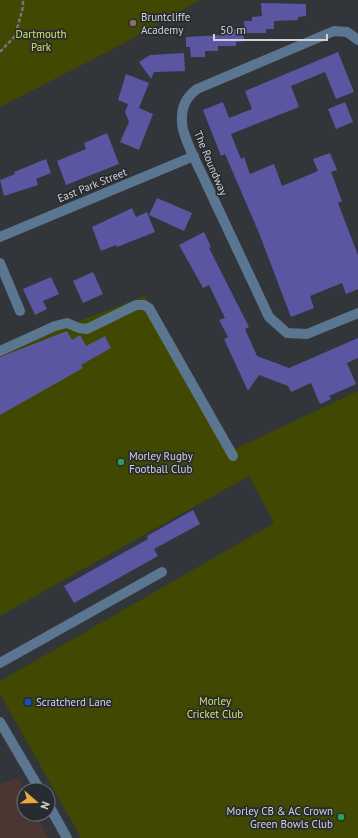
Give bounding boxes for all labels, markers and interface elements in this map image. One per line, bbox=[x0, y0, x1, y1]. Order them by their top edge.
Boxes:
place label: Bruntcliffe Academy bbox=[141, 10, 191, 37]
scale bar bbox=[214, 16, 327, 42]
marker: Bruntcliffe Academy bbox=[128, 18, 138, 28]
text: 50 m bbox=[220, 22, 246, 37]
park label: Dartmouth Park bbox=[16, 27, 66, 54]
street label: The Roundway bbox=[191, 128, 231, 198]
street label: East Park Street bbox=[55, 165, 129, 205]
place label: Morley Rugby Football Club bbox=[129, 449, 194, 476]
marker: Morley Rugby Football Club bbox=[116, 457, 126, 467]
park label: Morley Cricket Club bbox=[187, 694, 243, 721]
place label: Scratcherd Lane bbox=[36, 695, 112, 709]
marker: Scratcherd Lane bbox=[23, 697, 33, 707]
north arrow bbox=[16, 782, 56, 822]
text: N bbox=[38, 800, 53, 811]
place label: Morley CB & AC Crown Green Bowls Club bbox=[227, 804, 333, 831]
marker: Morley CB & AC Crown Green Bowls Club bbox=[336, 812, 346, 822]

